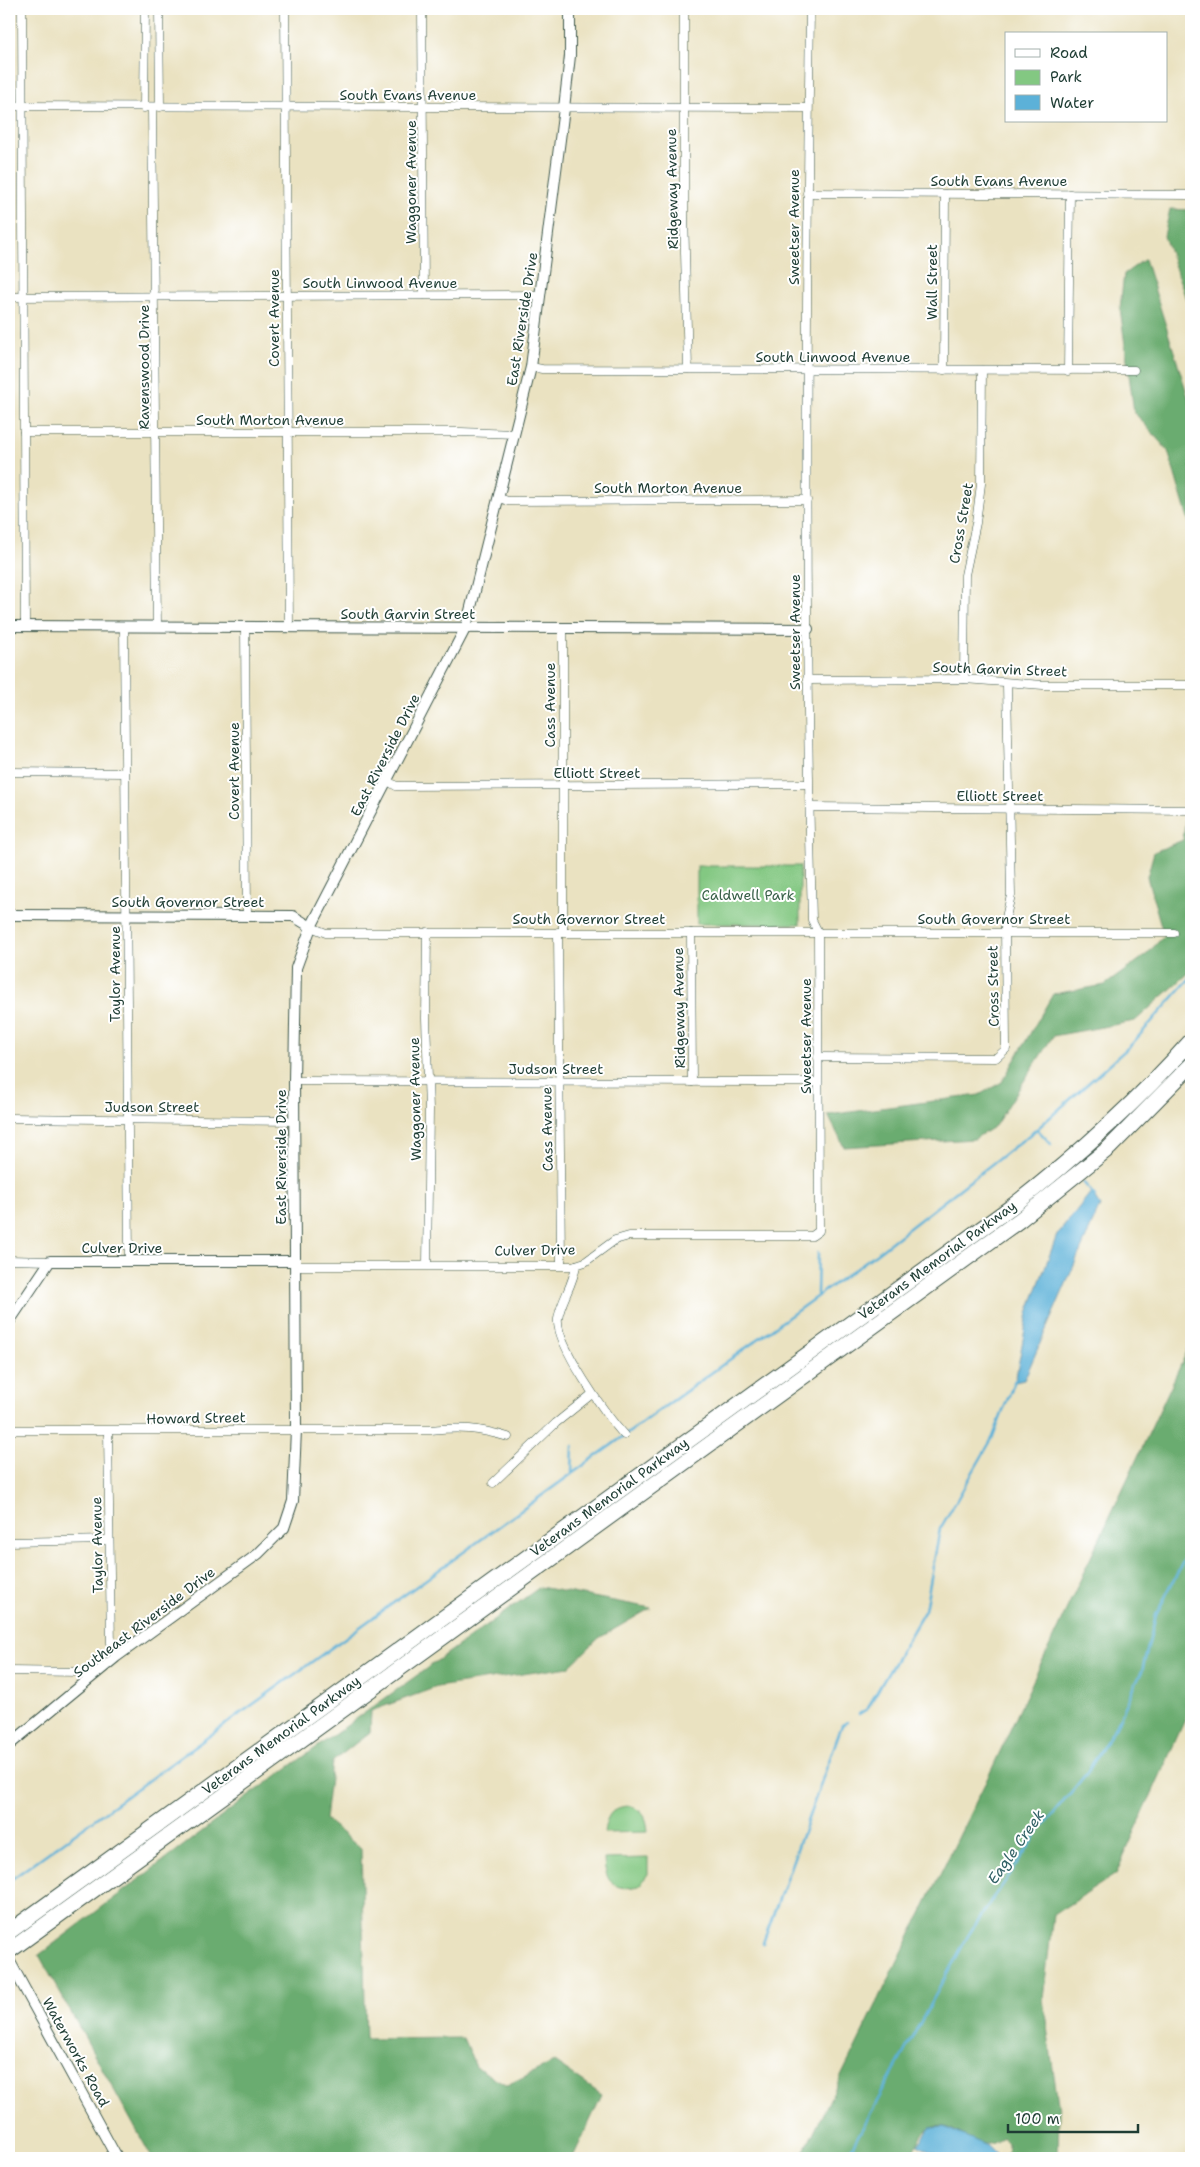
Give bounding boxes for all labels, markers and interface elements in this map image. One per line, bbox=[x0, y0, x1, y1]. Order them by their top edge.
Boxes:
legend bbox=[1005, 32, 1168, 122]
text: Road bbox=[1050, 43, 1088, 63]
text: Park bbox=[1050, 67, 1082, 87]
street label: South Evans Avenue bbox=[339, 86, 477, 104]
text: Water bbox=[1050, 93, 1094, 113]
street label: Waggoner Avenue bbox=[402, 120, 420, 244]
street label: Ridgeway Avenue bbox=[662, 128, 682, 250]
street label: Sweetser Avenue bbox=[785, 169, 803, 285]
street label: South Evans Avenue bbox=[930, 172, 1068, 190]
street label: Wall Street bbox=[923, 244, 941, 320]
street label: East Riverside Drive bbox=[503, 251, 541, 387]
street label: Covert Avenue bbox=[265, 269, 283, 367]
street label: South Linwood Avenue bbox=[302, 274, 458, 292]
street label: Ravenswood Drive bbox=[135, 305, 153, 429]
street label: South Linwood Avenue bbox=[755, 348, 911, 366]
street label: South Morton Avenue bbox=[196, 411, 344, 429]
street label: South Morton Avenue bbox=[594, 479, 742, 497]
street label: Cross Street bbox=[945, 481, 977, 565]
street label: Sweetser Avenue bbox=[786, 574, 804, 690]
street label: South Garvin Street bbox=[341, 605, 475, 623]
street label: South Garvin Street bbox=[932, 658, 1068, 680]
street label: Cass Avenue bbox=[541, 663, 559, 747]
street label: East Riverside Drive bbox=[346, 691, 424, 819]
street label: Covert Avenue bbox=[225, 722, 243, 820]
street label: Elliott Street bbox=[554, 764, 640, 782]
street label: Elliott Street bbox=[957, 787, 1043, 805]
park label: Caldwell Park bbox=[702, 886, 794, 904]
street label: South Governor Street bbox=[112, 893, 264, 911]
street label: South Governor Street bbox=[513, 910, 665, 928]
street label: South Governor Street bbox=[918, 910, 1070, 928]
street label: Taylor Avenue bbox=[106, 926, 124, 1022]
street label: Cross Street bbox=[983, 945, 1003, 1027]
street label: Ridgeway Avenue bbox=[669, 947, 689, 1069]
street label: Sweetser Avenue bbox=[797, 978, 815, 1094]
street label: Waggoner Avenue bbox=[405, 1037, 425, 1161]
street label: Judson Street bbox=[509, 1060, 603, 1078]
street label: Cass Avenue bbox=[537, 1086, 557, 1172]
street label: East Riverside Drive bbox=[272, 1089, 290, 1225]
street label: Judson Street bbox=[105, 1098, 199, 1116]
street label: Veterans Memorial Parkway bbox=[854, 1196, 1020, 1324]
street label: Culver Drive bbox=[81, 1239, 163, 1257]
street label: Culver Drive bbox=[494, 1240, 576, 1260]
street label: Howard Street bbox=[146, 1408, 246, 1428]
street label: Veterans Memorial Parkway bbox=[526, 1433, 692, 1561]
street label: Taylor Avenue bbox=[87, 1497, 107, 1593]
street label: Southeast Riverside Drive bbox=[69, 1563, 219, 1681]
street label: Veterans Memorial Parkway bbox=[198, 1671, 364, 1799]
water label: Eagle Creek bbox=[983, 1805, 1049, 1888]
street label: Waterworks Road bbox=[38, 1994, 114, 2110]
scale bar bbox=[1008, 2102, 1138, 2134]
text: 100 m bbox=[1015, 2109, 1060, 2129]

